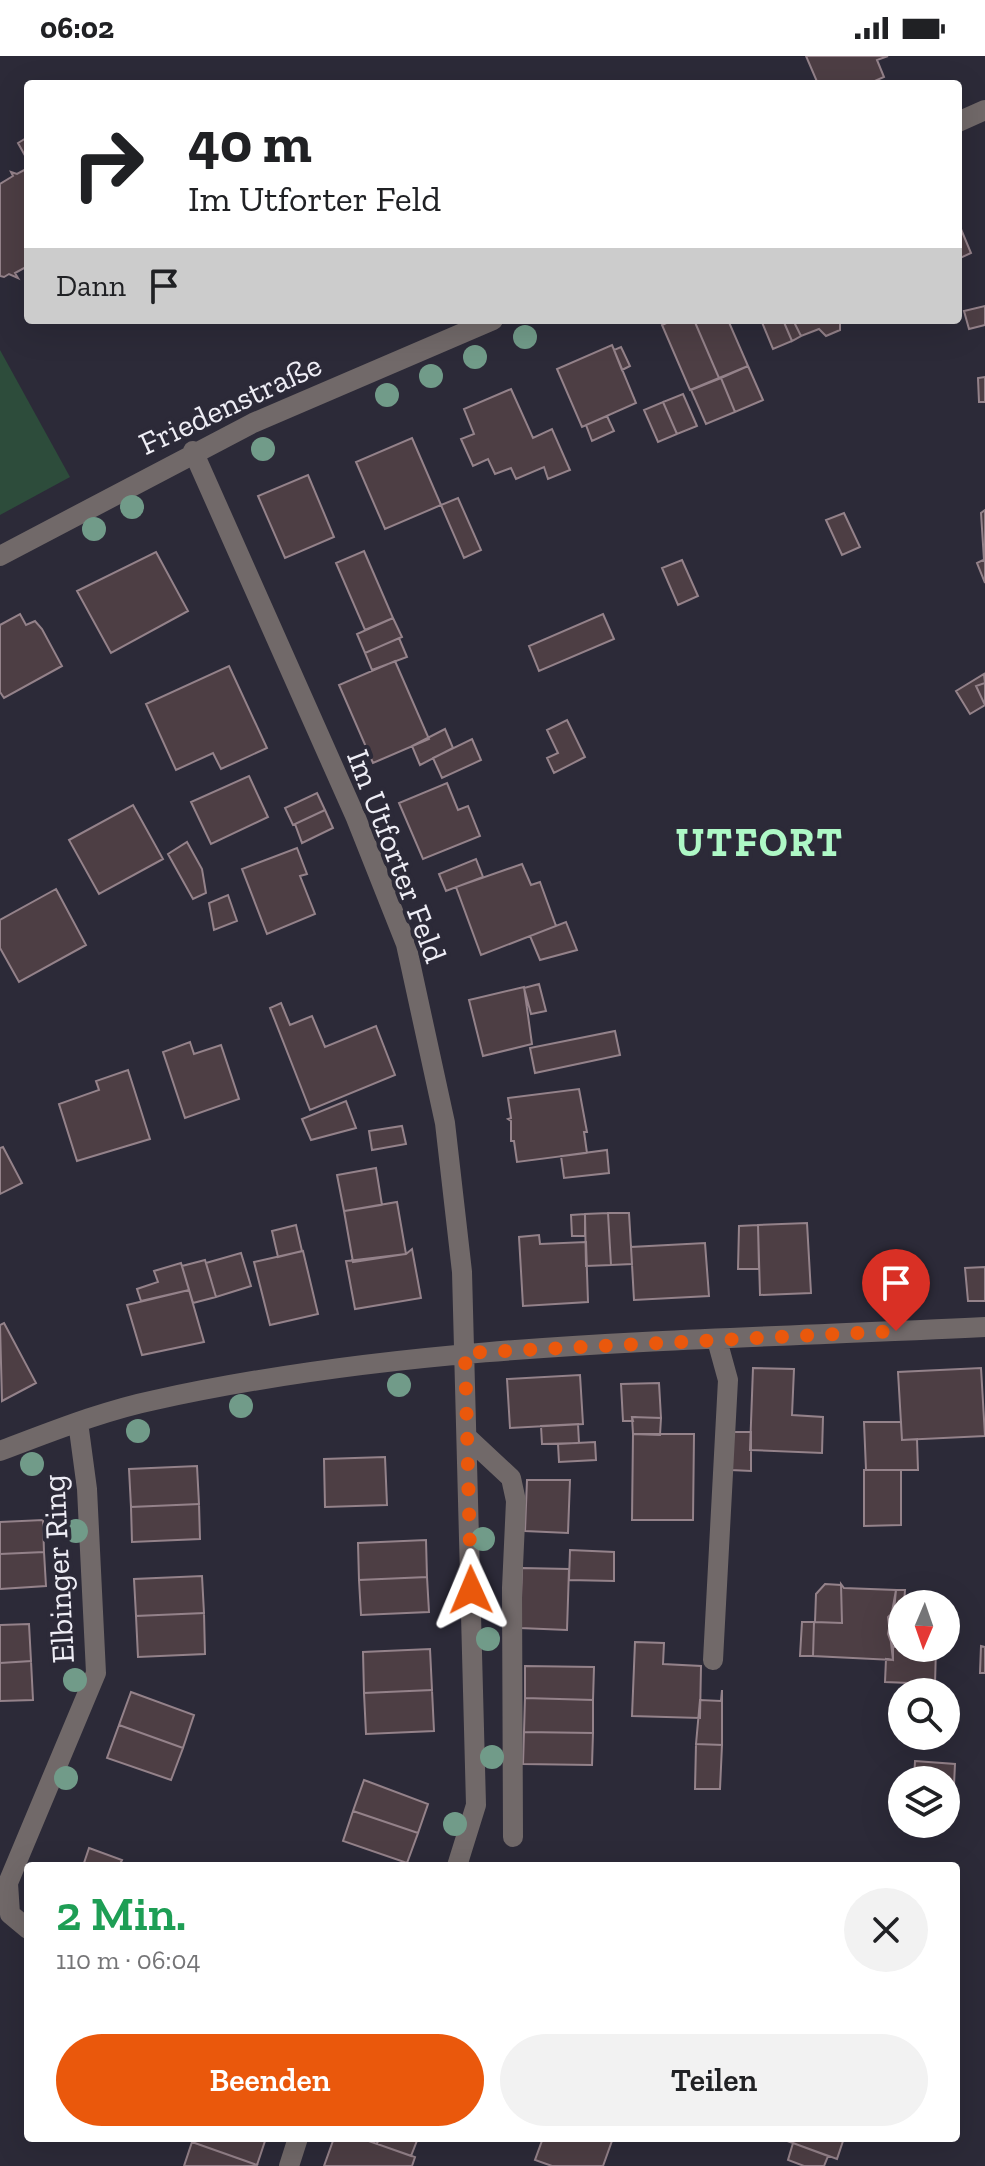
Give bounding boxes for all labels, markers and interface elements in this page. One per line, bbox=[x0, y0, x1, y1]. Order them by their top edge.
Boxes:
text: 06:02 bbox=[40, 10, 114, 46]
text: 40 m bbox=[188, 109, 312, 176]
icon: right bbox=[56, 112, 160, 216]
text: Im Utforter Feld bbox=[188, 177, 441, 220]
icon: arrive bbox=[142, 264, 186, 308]
text: Dann bbox=[56, 268, 126, 304]
street label: Friedenstraße bbox=[133, 345, 327, 463]
street label: Im Utforter Feld bbox=[339, 744, 455, 968]
district label: UTFORT bbox=[676, 818, 844, 866]
pin bbox=[862, 1249, 930, 1331]
icon: arrive bbox=[874, 1261, 918, 1305]
street label: Elbinger Ring bbox=[34, 1474, 82, 1664]
position arrow bbox=[429, 1548, 513, 1632]
north arrow bbox=[888, 1590, 960, 1662]
map controls bbox=[888, 1590, 960, 1838]
button: search bbox=[888, 1678, 960, 1750]
button: layers bbox=[888, 1766, 960, 1838]
text: 2 Min. bbox=[56, 1885, 187, 1942]
button: close bbox=[844, 1888, 928, 1972]
text: 110 m · 06:04 bbox=[56, 1944, 200, 1976]
button: Beenden bbox=[56, 2034, 484, 2126]
button: Teilen bbox=[500, 2034, 928, 2126]

